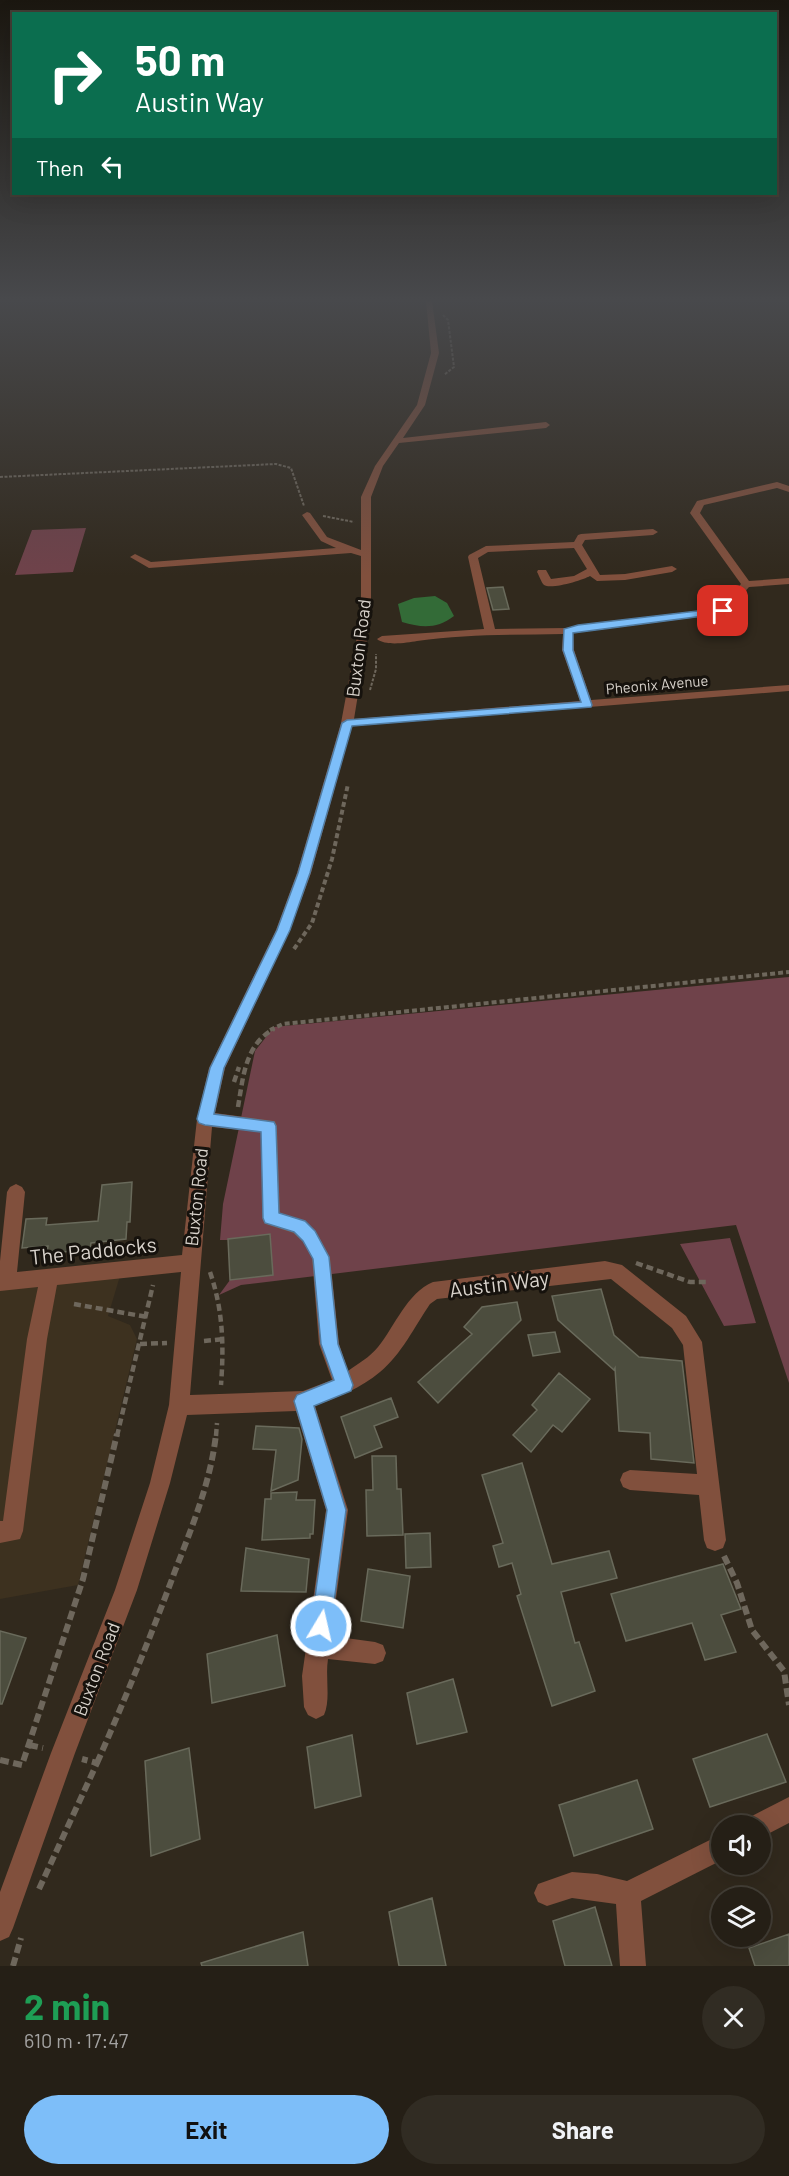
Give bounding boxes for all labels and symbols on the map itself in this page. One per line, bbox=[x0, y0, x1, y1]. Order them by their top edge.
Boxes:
pin bbox=[697, 585, 748, 636]
street label: Buxton Road bbox=[341, 598, 375, 698]
street label: Pheonix Avenue bbox=[605, 671, 709, 697]
street label: Buxton Road bbox=[180, 1147, 212, 1247]
street label: The Paddocks bbox=[28, 1231, 158, 1269]
street label: Austin Way bbox=[448, 1264, 551, 1302]
position arrow bbox=[289, 1594, 353, 1658]
street label: Buxton Road bbox=[68, 1619, 124, 1719]

